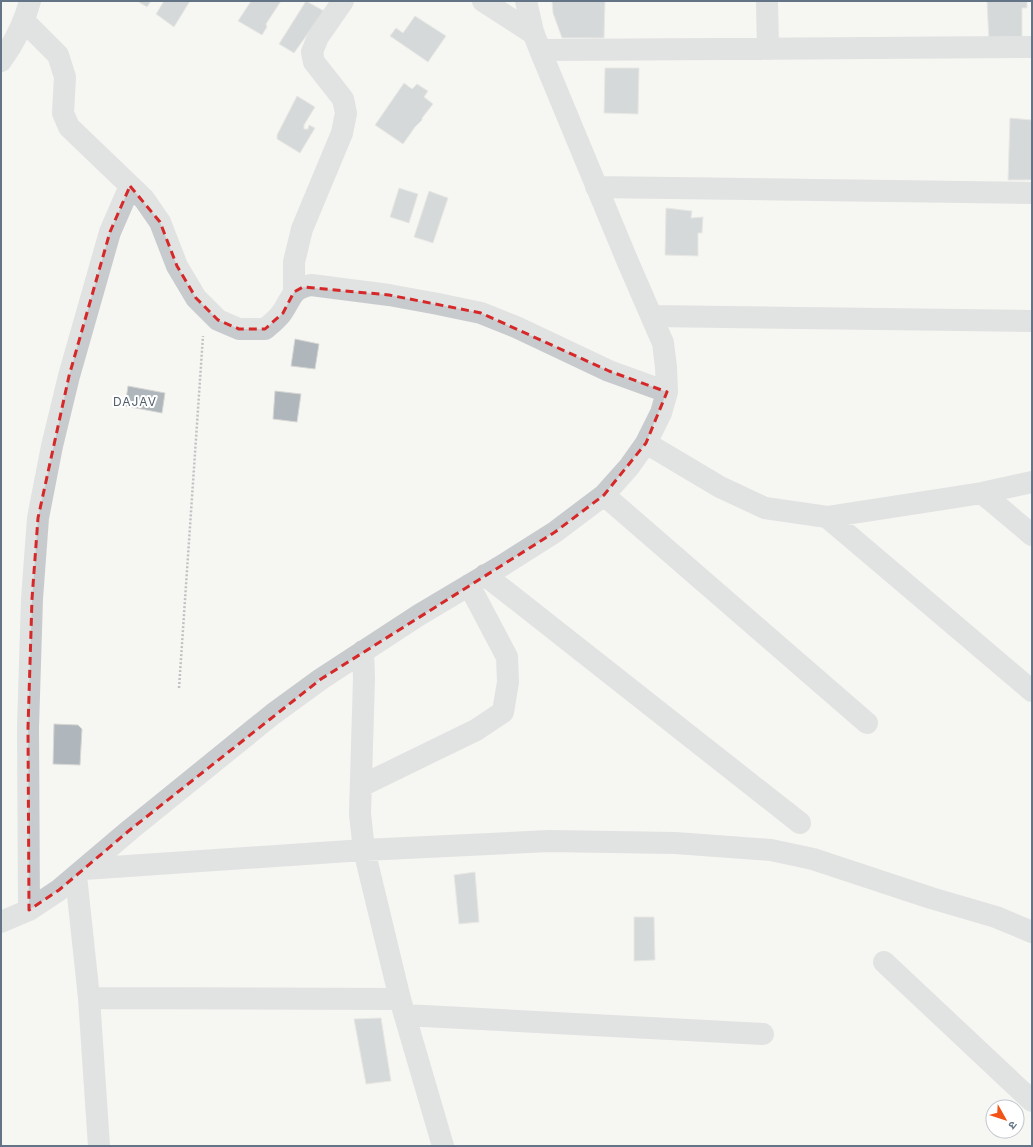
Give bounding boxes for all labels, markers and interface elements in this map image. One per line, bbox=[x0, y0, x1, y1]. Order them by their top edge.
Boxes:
district label: DAJAV bbox=[113, 394, 157, 409]
north arrow bbox=[985, 1099, 1025, 1139]
text: उ bbox=[1005, 1118, 1020, 1133]

